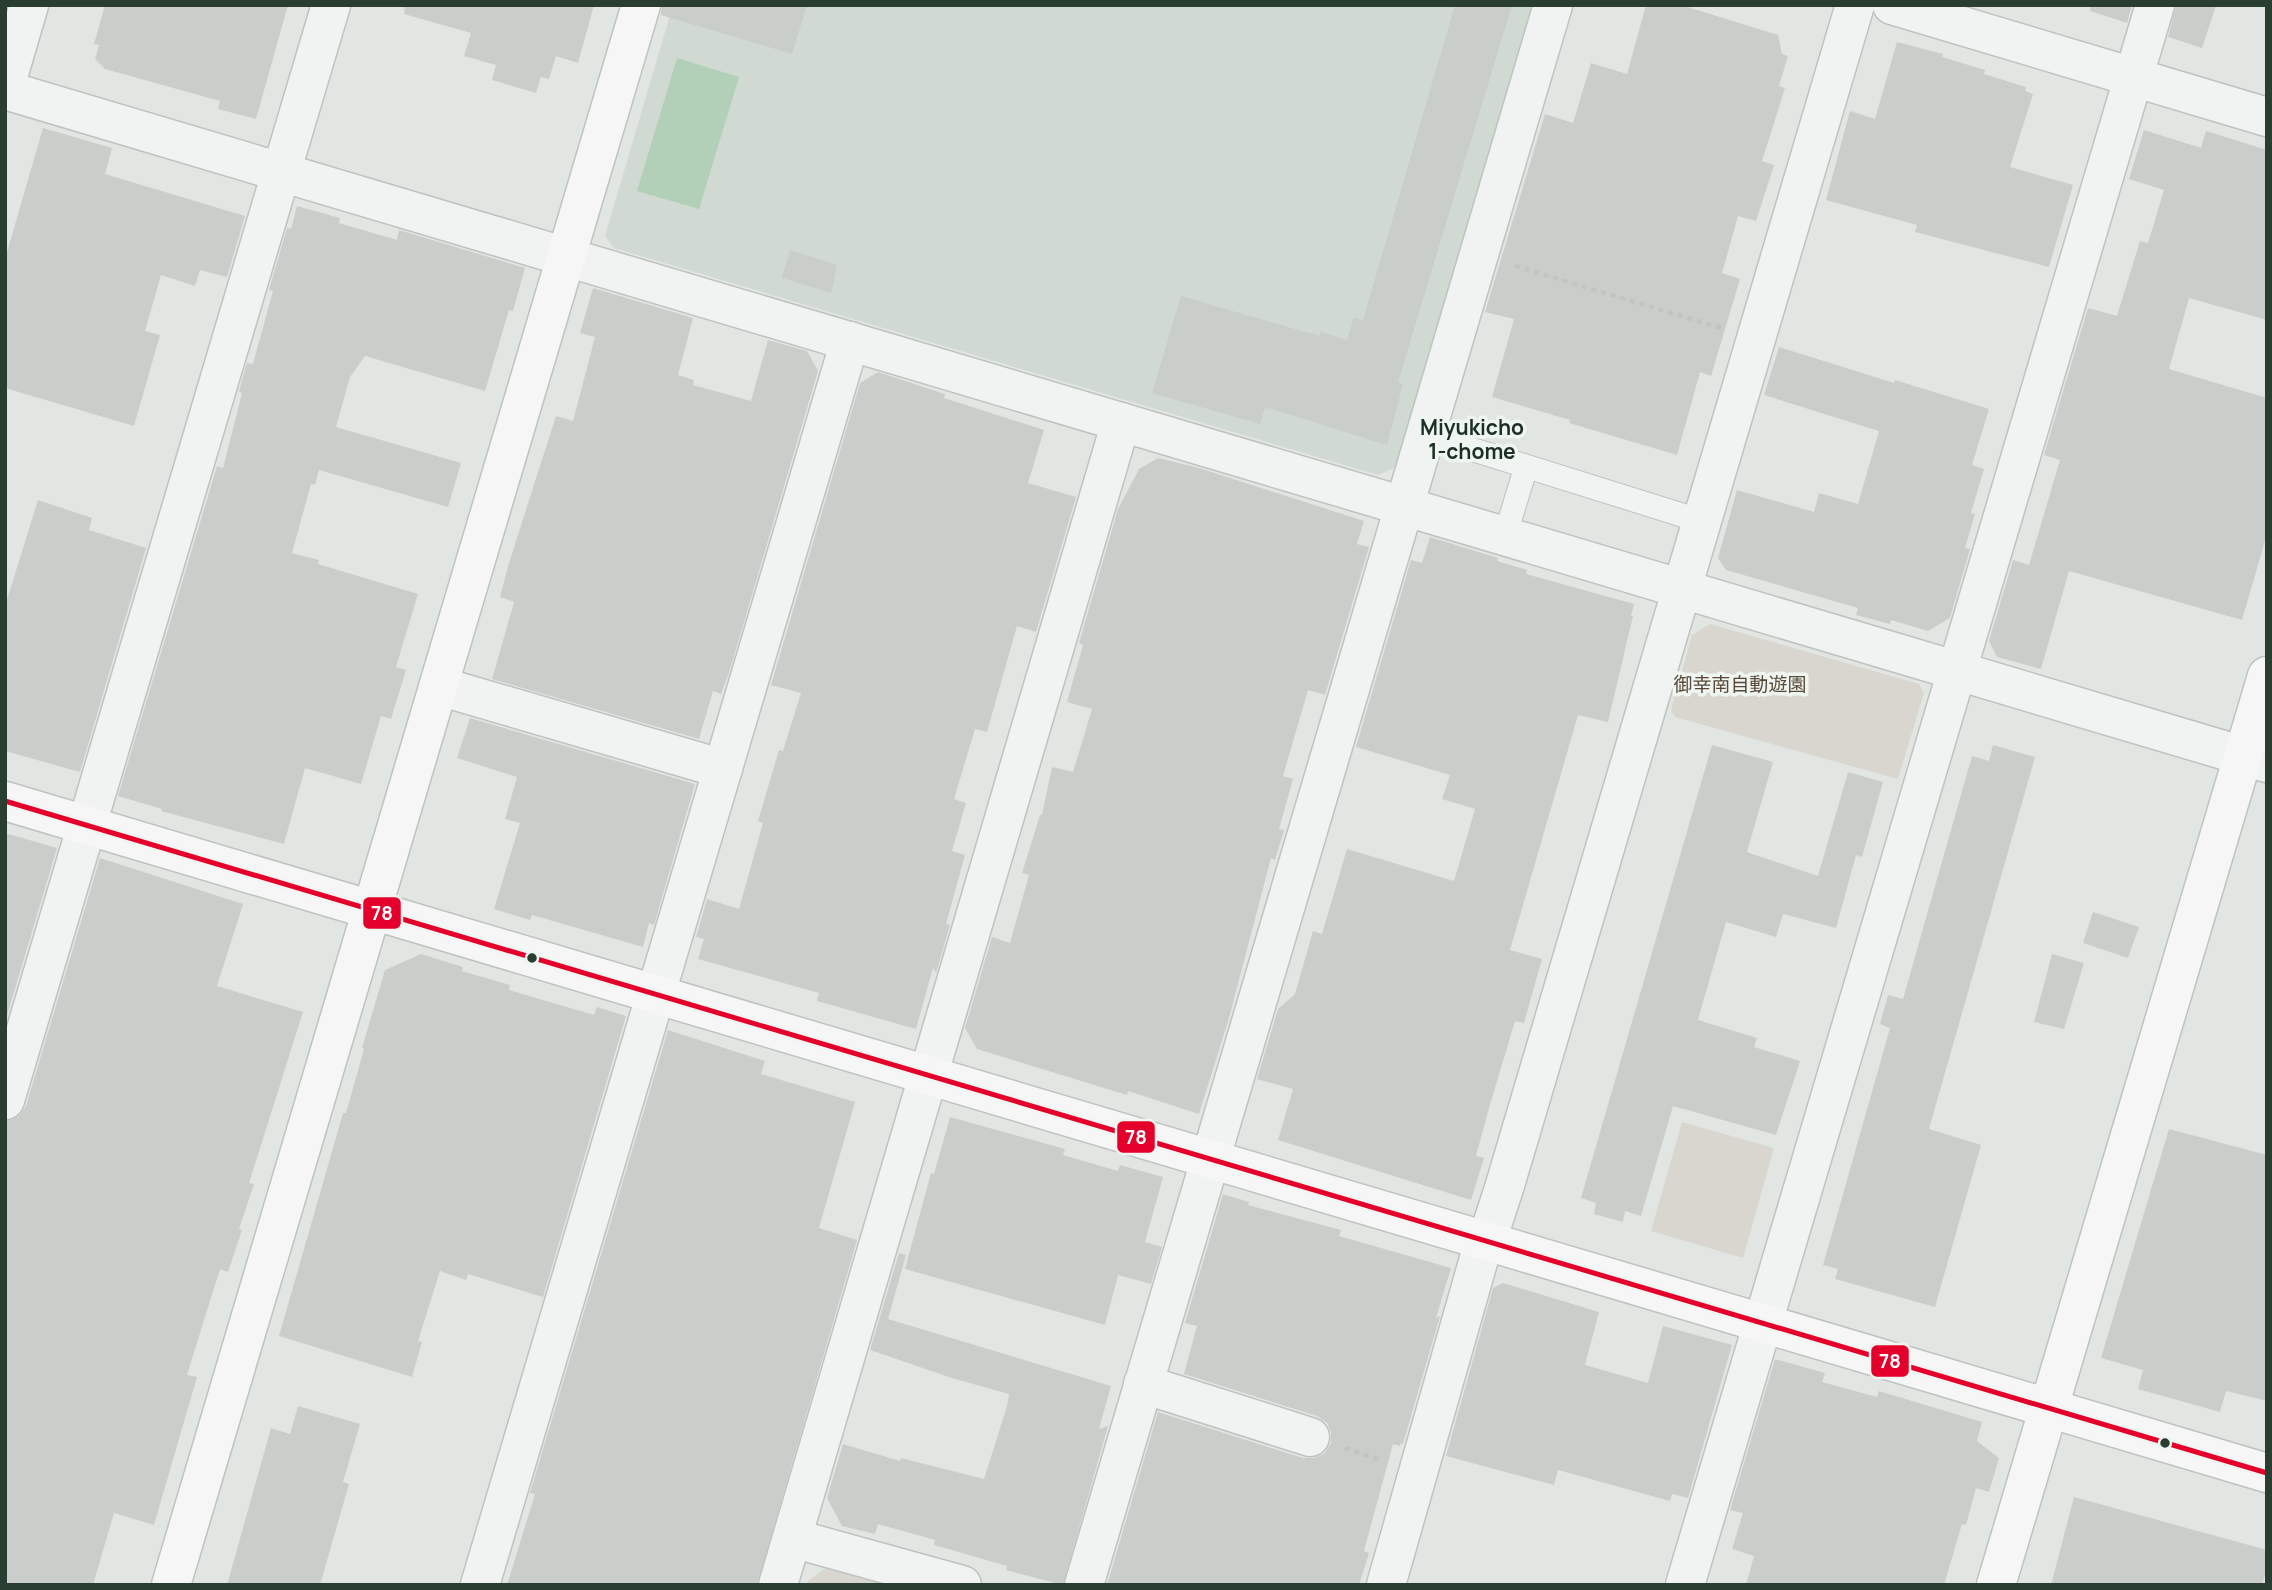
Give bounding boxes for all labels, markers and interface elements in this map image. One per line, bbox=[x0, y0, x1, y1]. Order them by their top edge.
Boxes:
district label: Miyukicho 1-chome bbox=[1420, 413, 1524, 465]
park label: 御幸南自動遊園 bbox=[1673, 671, 1807, 697]
line badge: 78 bbox=[362, 896, 402, 930]
text: 78 bbox=[371, 900, 393, 926]
unlabelled marker bbox=[525, 951, 539, 965]
line badge: 78 bbox=[1116, 1120, 1156, 1154]
text: 78 bbox=[1125, 1124, 1147, 1150]
line badge: 78 bbox=[1870, 1344, 1910, 1378]
text: 78 bbox=[1879, 1348, 1901, 1374]
unlabelled marker bbox=[2158, 1436, 2172, 1450]

